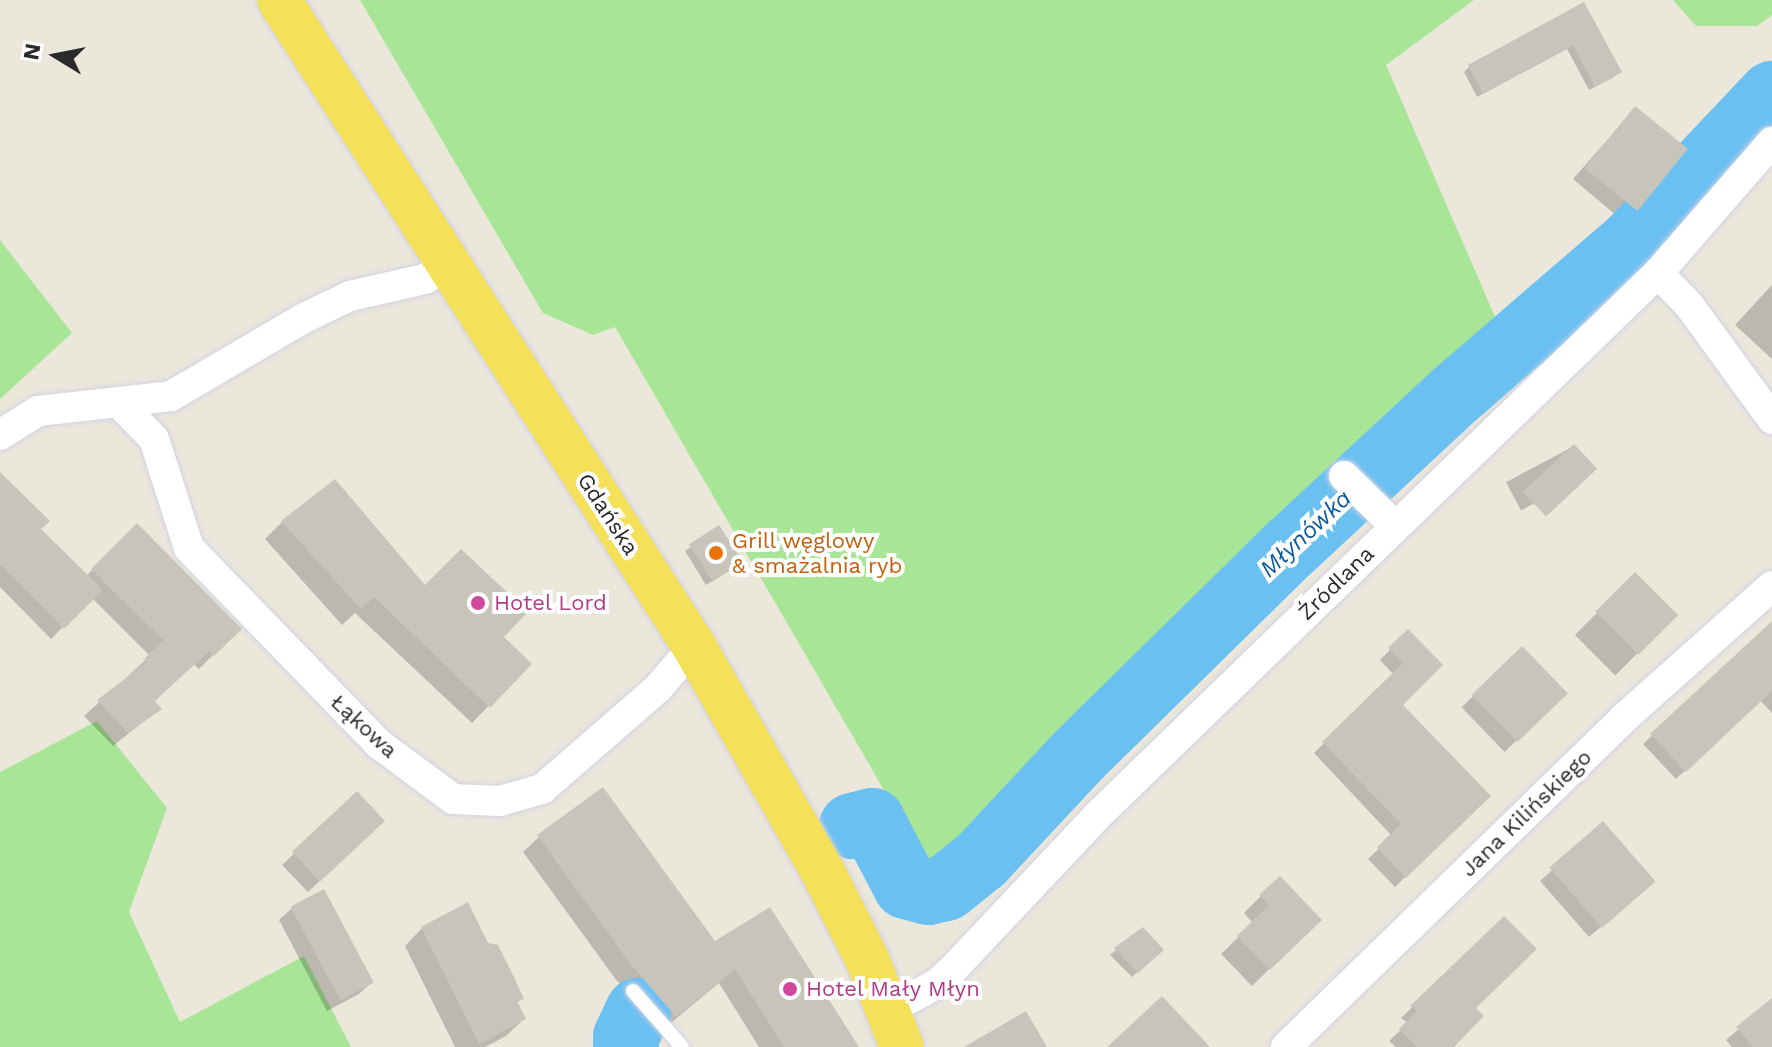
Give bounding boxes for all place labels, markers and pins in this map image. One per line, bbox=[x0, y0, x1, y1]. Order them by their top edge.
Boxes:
place label: Grill węglowy & smażalnia ryb bbox=[732, 527, 903, 578]
marker: Grill węglowy & smażalnia ryb bbox=[707, 544, 725, 562]
place label: Hotel Lord bbox=[494, 590, 608, 616]
marker: Hotel Lord bbox=[469, 594, 487, 612]
place label: Hotel Mały Młyn bbox=[806, 976, 981, 1002]
marker: Hotel Mały Młyn bbox=[781, 980, 799, 998]

